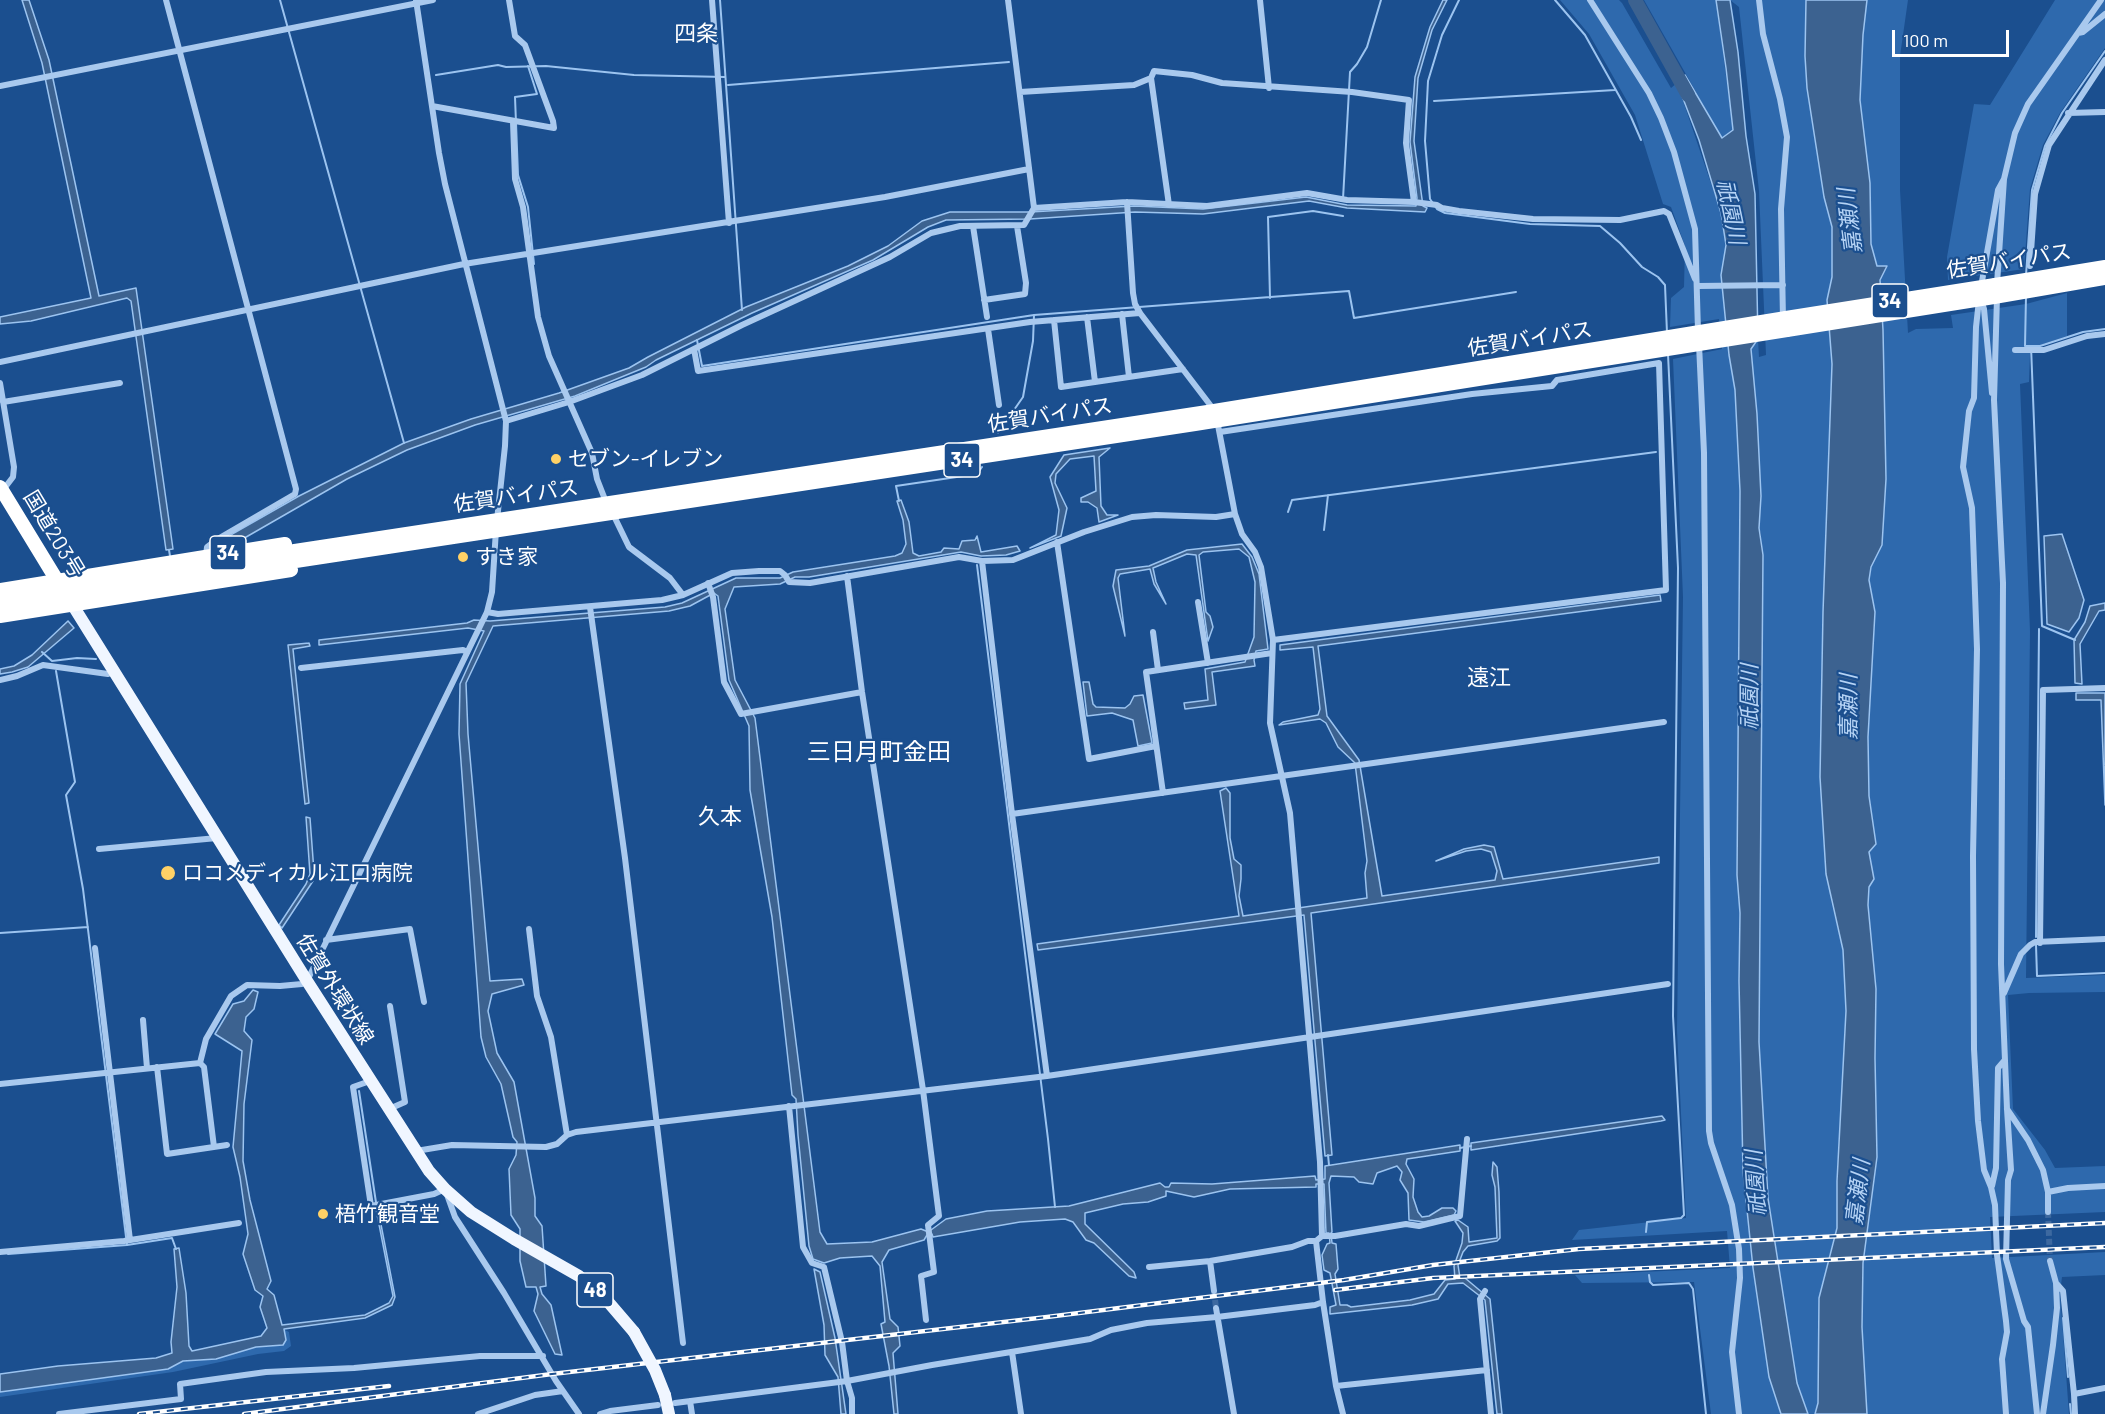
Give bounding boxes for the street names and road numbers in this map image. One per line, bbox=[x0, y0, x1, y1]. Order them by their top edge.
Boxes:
street label: 佐賀バイパス bbox=[1945, 239, 2073, 283]
road number: 34 bbox=[1872, 284, 1908, 318]
street label: 佐賀バイパス bbox=[1466, 317, 1594, 361]
street label: 佐賀バイパス bbox=[986, 393, 1114, 437]
road number: 34 bbox=[944, 443, 980, 477]
street label: 佐賀バイパス bbox=[452, 475, 580, 517]
street label: 国道203号 bbox=[18, 486, 90, 582]
road number: 34 bbox=[210, 536, 246, 570]
street label: 佐賀外環状線 bbox=[291, 929, 379, 1049]
road number: 48 bbox=[577, 1273, 613, 1307]

